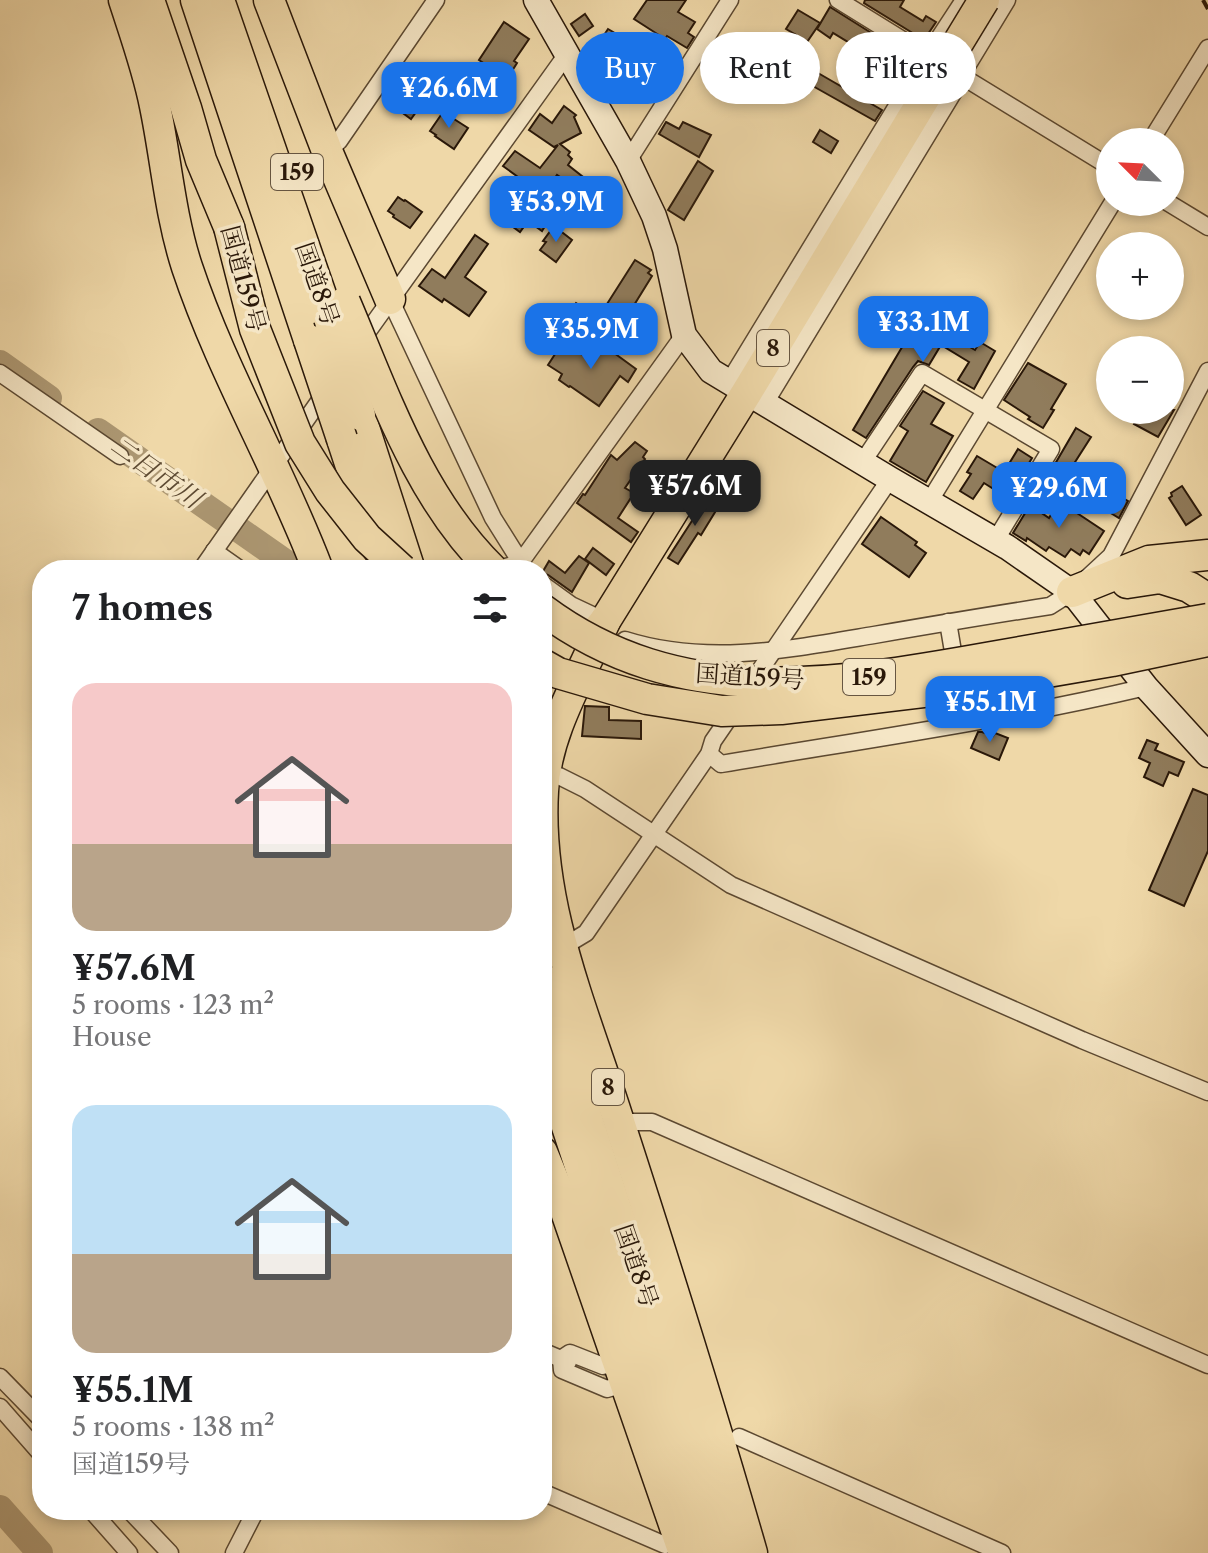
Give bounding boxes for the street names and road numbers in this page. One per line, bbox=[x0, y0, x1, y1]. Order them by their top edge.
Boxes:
road number: 159 bbox=[271, 154, 323, 190]
street label: 国道159号 bbox=[215, 222, 272, 335]
street label: 国道8号 bbox=[290, 238, 345, 329]
road number: 8 bbox=[757, 330, 789, 366]
street label: 国道159号 bbox=[695, 658, 806, 695]
road number: 159 bbox=[843, 659, 895, 695]
road number: 8 bbox=[592, 1069, 624, 1105]
street label: 国道8号 bbox=[609, 1220, 664, 1311]

